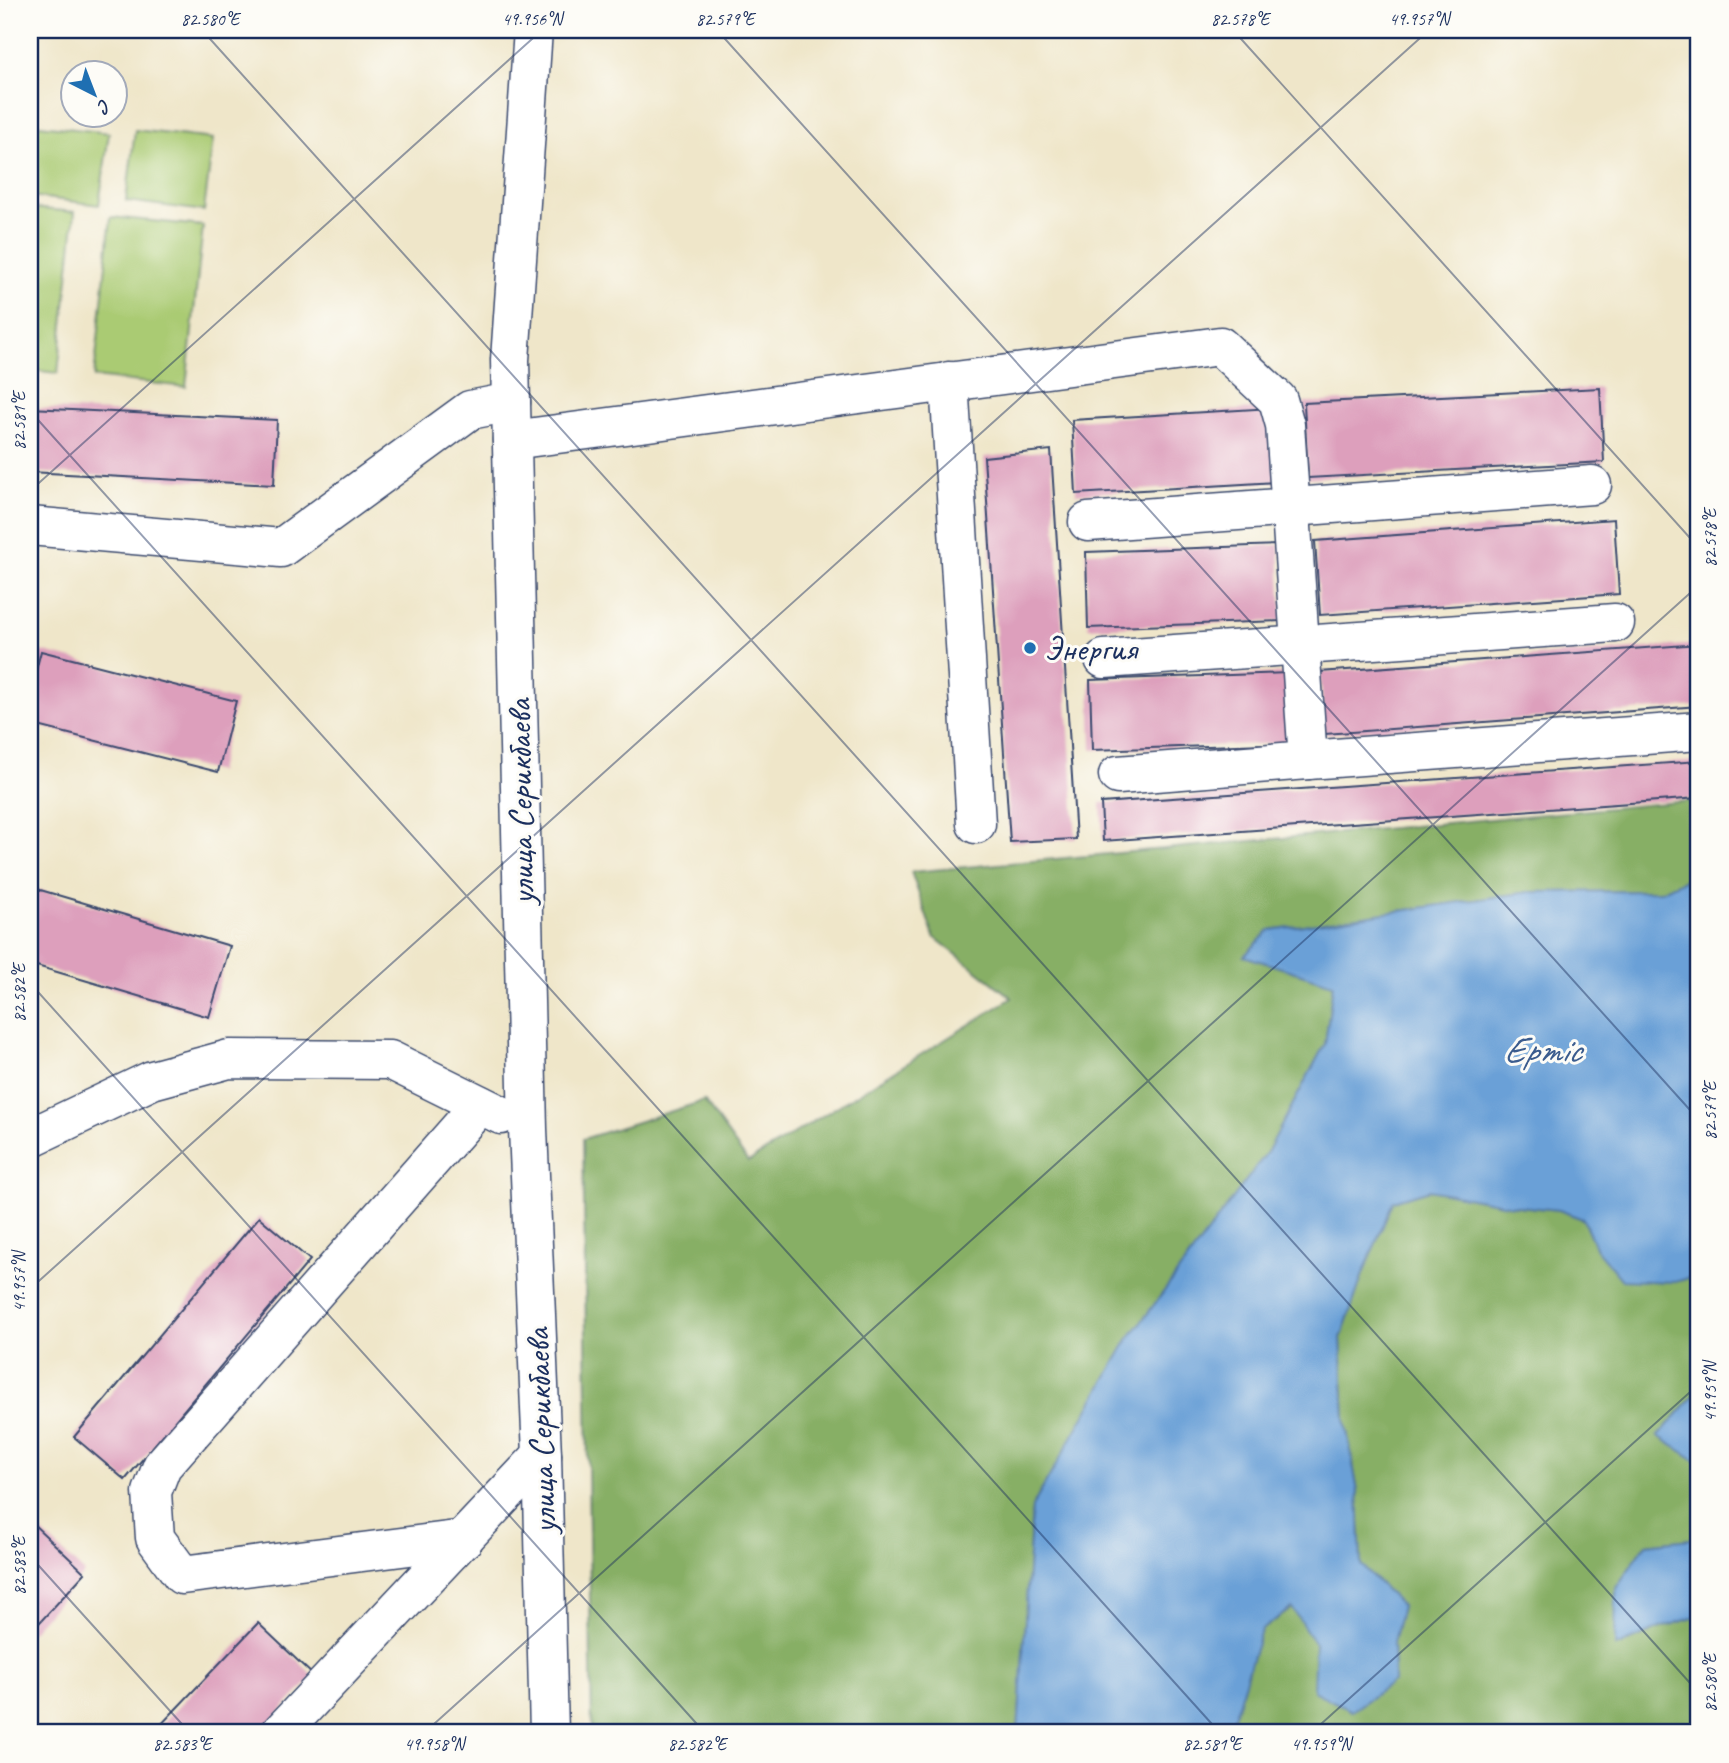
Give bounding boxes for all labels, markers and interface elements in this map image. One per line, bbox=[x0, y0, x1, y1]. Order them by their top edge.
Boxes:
text: 82.580°E bbox=[181, 8, 242, 30]
text: 49.956°N bbox=[502, 8, 565, 30]
text: 82.579°E bbox=[696, 8, 757, 30]
text: 82.578°E bbox=[1211, 8, 1272, 30]
text: 49.957°N bbox=[1389, 8, 1452, 30]
north arrow bbox=[60, 60, 130, 130]
text: С bbox=[91, 94, 116, 120]
text: 82.581°E bbox=[8, 389, 30, 450]
text: 82.578°E bbox=[1699, 506, 1721, 567]
place label: Энергия bbox=[1044, 626, 1140, 671]
marker: Энергия bbox=[1022, 640, 1038, 656]
street label: улица Серикбаева bbox=[496, 697, 545, 907]
text: 82.582°E bbox=[8, 961, 30, 1022]
water label: Ертіс bbox=[1504, 1026, 1584, 1073]
text: 82.579°E bbox=[1699, 1079, 1721, 1140]
text: 49.957°N bbox=[8, 1249, 30, 1312]
street label: улица Серикбаева bbox=[514, 1326, 567, 1536]
text: 49.959°N bbox=[1699, 1359, 1721, 1422]
text: 82.583°E bbox=[8, 1534, 30, 1595]
text: 82.580°E bbox=[1699, 1651, 1721, 1712]
text: 82.583°E bbox=[153, 1733, 214, 1755]
text: 49.958°N bbox=[404, 1733, 467, 1755]
text: 82.582°E bbox=[668, 1733, 729, 1755]
text: 82.581°E bbox=[1183, 1733, 1244, 1755]
text: 49.959°N bbox=[1291, 1733, 1354, 1755]

